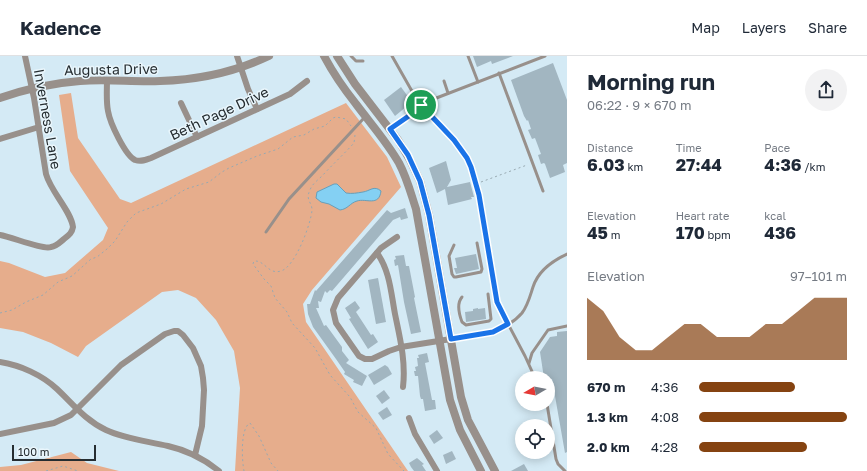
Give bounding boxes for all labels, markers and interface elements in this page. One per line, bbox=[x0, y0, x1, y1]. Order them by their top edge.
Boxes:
text: Kadence bbox=[20, 16, 101, 39]
text: Map bbox=[691, 19, 720, 36]
text: Layers bbox=[742, 19, 786, 36]
text: Share bbox=[808, 19, 847, 36]
street label: Augusta Drive bbox=[64, 60, 158, 78]
street label: Inverness Lane bbox=[31, 67, 65, 171]
text: Morning run bbox=[587, 68, 715, 95]
button: share bbox=[805, 69, 847, 111]
street label: Beth Page Drive bbox=[167, 83, 271, 143]
pin bbox=[404, 88, 438, 122]
icon: arrive bbox=[410, 94, 432, 116]
text: 06:22 · 9 × 670 m bbox=[587, 97, 691, 113]
text: Distance bbox=[587, 141, 633, 154]
text: Time bbox=[676, 141, 702, 154]
text: Pace bbox=[764, 141, 790, 154]
text: 6.03 bbox=[587, 154, 625, 175]
text: 27:44 bbox=[676, 154, 722, 175]
text: 4:36 bbox=[764, 154, 802, 175]
text: km bbox=[625, 160, 643, 173]
text: /km bbox=[802, 160, 826, 173]
text: Elevation bbox=[587, 209, 636, 222]
text: Heart rate bbox=[676, 209, 729, 222]
text: kcal bbox=[764, 209, 786, 222]
text: 45 bbox=[587, 222, 608, 243]
text: 170 bbox=[676, 222, 705, 243]
text: 436 bbox=[764, 222, 796, 243]
text: m bbox=[608, 228, 621, 241]
text: bpm bbox=[705, 228, 731, 241]
text: Elevation bbox=[587, 268, 645, 284]
text: 97–101 m bbox=[790, 268, 847, 284]
north arrow bbox=[515, 371, 555, 411]
map controls bbox=[515, 371, 555, 459]
text: 670 m bbox=[587, 379, 625, 395]
text: 4:36 bbox=[651, 379, 678, 395]
text: 1.3 km bbox=[587, 409, 628, 425]
text: 4:08 bbox=[651, 409, 679, 425]
button: locate bbox=[515, 419, 555, 459]
text: 2.0 km bbox=[587, 439, 630, 455]
text: 4:28 bbox=[651, 439, 678, 455]
scale bar bbox=[12, 443, 96, 462]
text: 100 m bbox=[18, 445, 49, 458]

